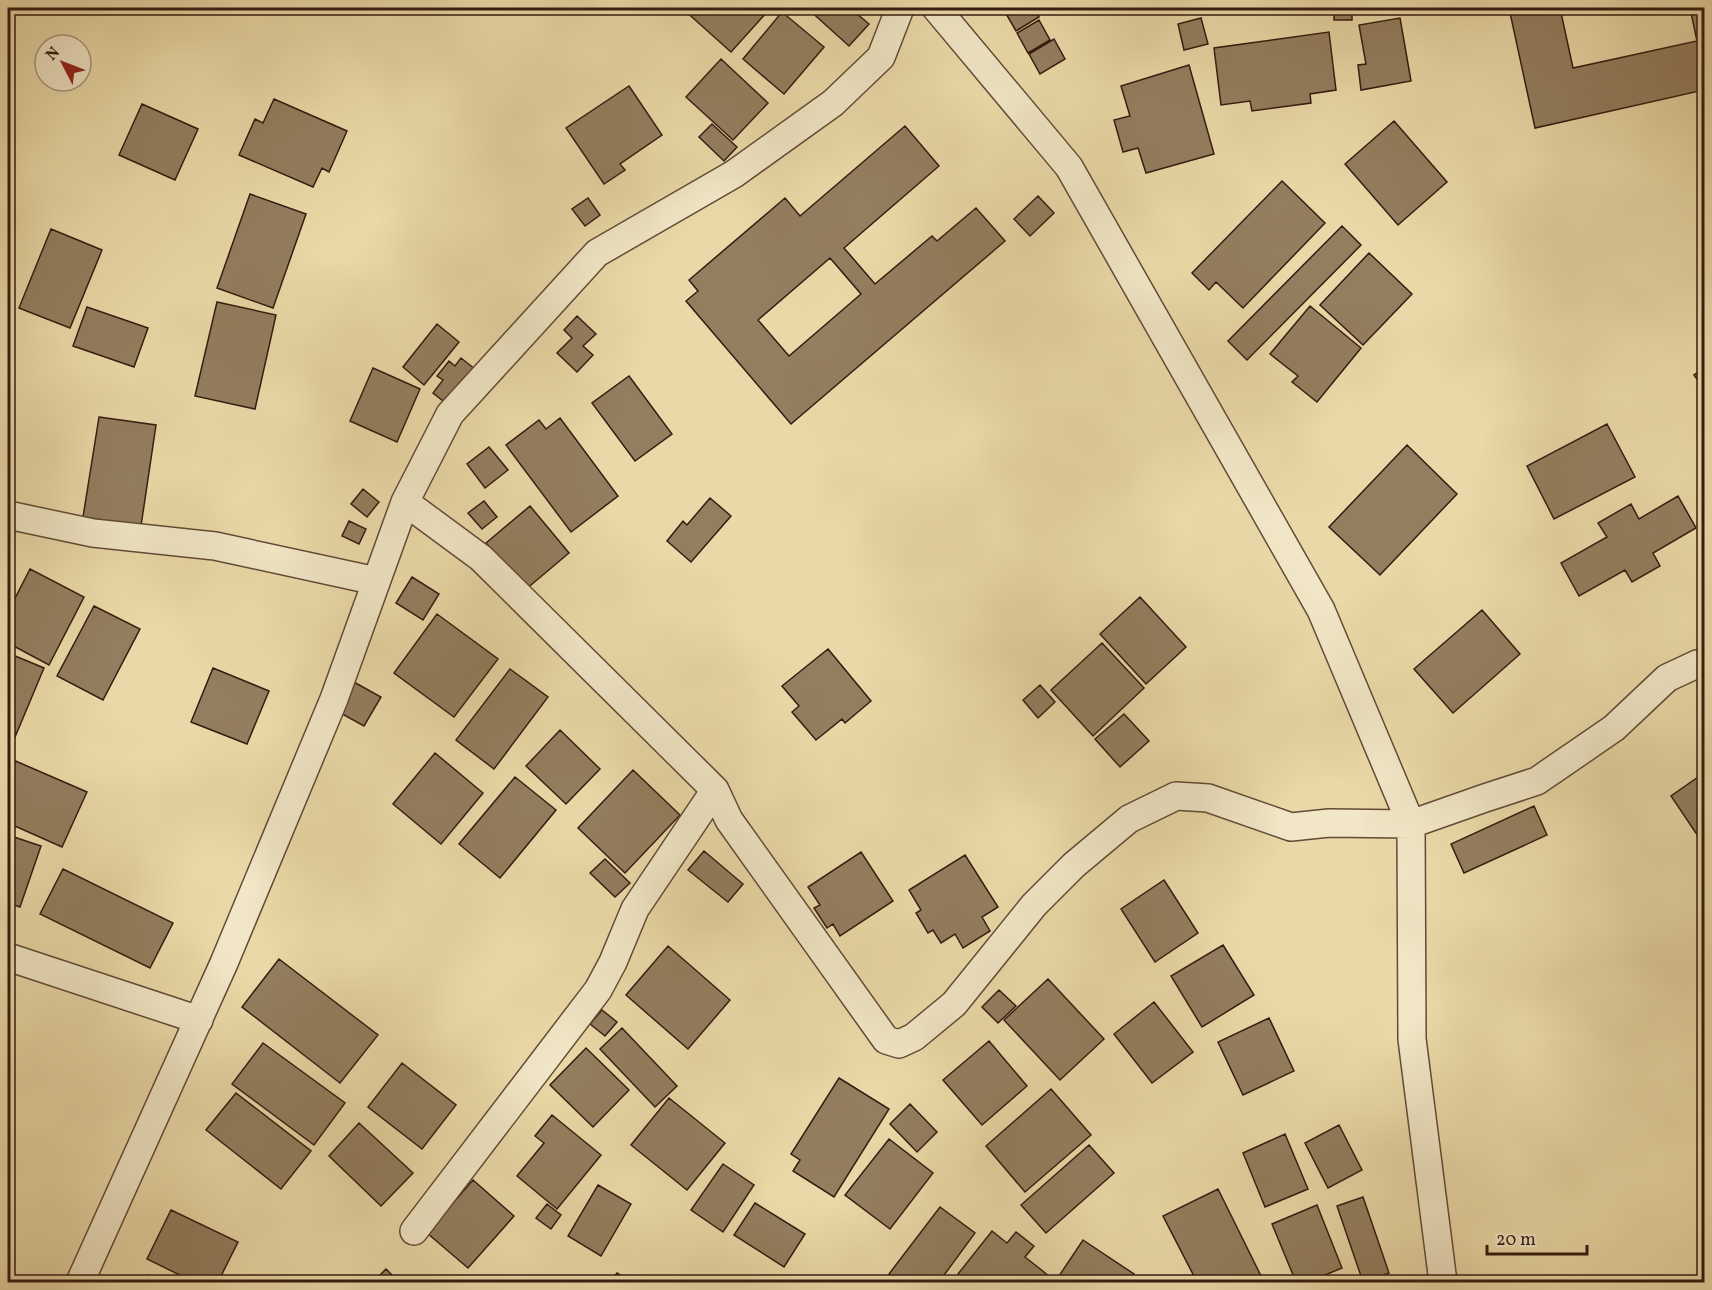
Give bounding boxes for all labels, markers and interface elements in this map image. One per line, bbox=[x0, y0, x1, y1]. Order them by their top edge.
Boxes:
north arrow bbox=[33, 33, 93, 93]
text: N bbox=[41, 42, 66, 66]
scale bar bbox=[1487, 1218, 1588, 1256]
text: 20 m bbox=[1496, 1228, 1536, 1253]

